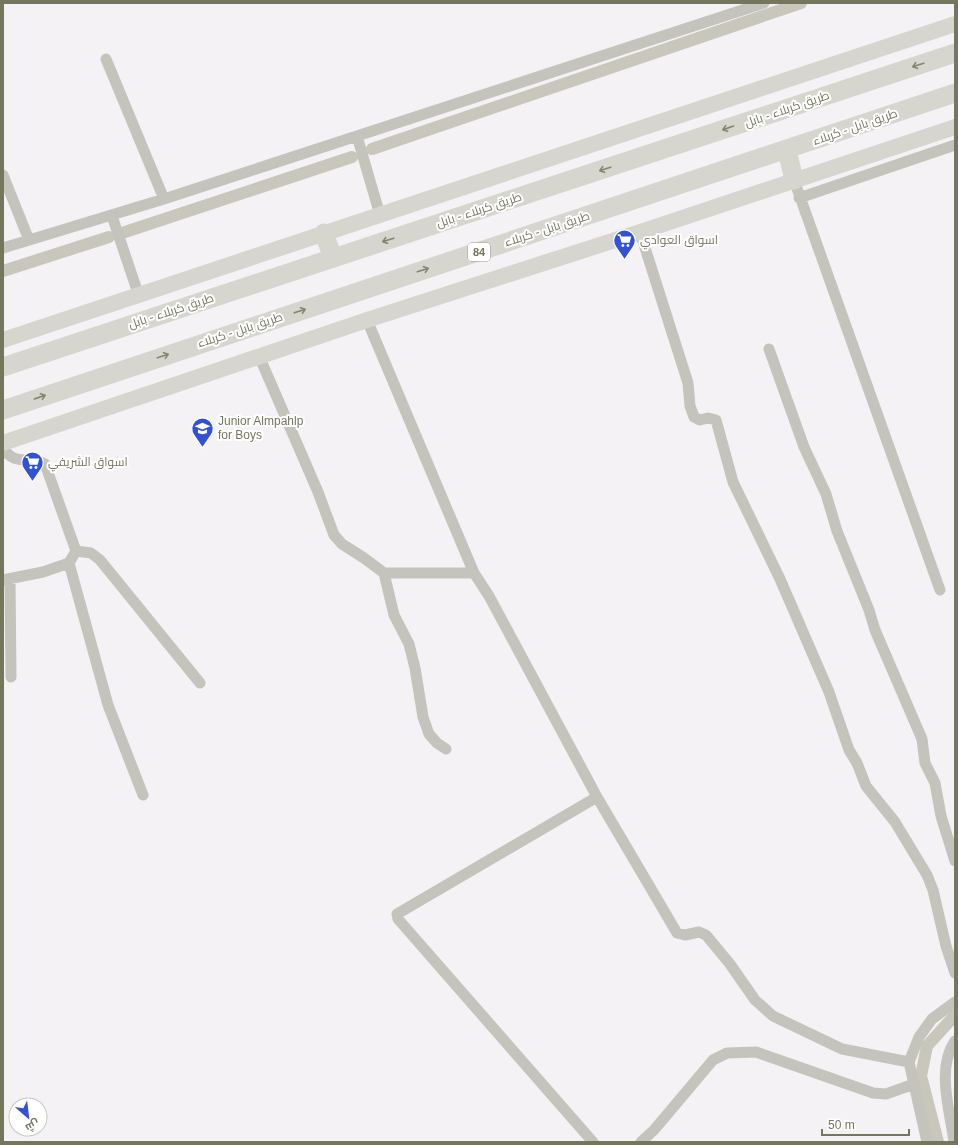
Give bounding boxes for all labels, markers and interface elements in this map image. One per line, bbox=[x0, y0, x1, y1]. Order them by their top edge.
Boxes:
one-way arrow bbox=[912, 62, 925, 69]
street label: طريق كربلاء - بابل bbox=[743, 88, 831, 130]
street label: طريق بابل - كربلاء bbox=[811, 106, 899, 148]
one-way arrow bbox=[723, 125, 735, 133]
one-way arrow bbox=[599, 166, 611, 174]
street label: طريق كربلاء - بابل bbox=[435, 190, 523, 230]
street label: طريق بابل - كربلاء bbox=[503, 209, 591, 249]
supermarket icon: اسواق العوادي bbox=[612, 227, 638, 260]
place label: اسواق العوادي bbox=[640, 233, 718, 250]
one-way arrow bbox=[382, 237, 395, 244]
road number: 84 bbox=[468, 243, 490, 261]
one-way arrow bbox=[417, 266, 430, 273]
street label: طريق كربلاء - بابل bbox=[127, 291, 215, 331]
one-way arrow bbox=[293, 307, 306, 314]
street label: طريق بابل - كربلاء bbox=[196, 310, 284, 350]
one-way arrow bbox=[157, 351, 169, 359]
one-way arrow bbox=[33, 393, 46, 400]
place label: Junior Almpahlp for Boys bbox=[218, 414, 304, 442]
school or university icon: Junior Almpahlp for Boys bbox=[189, 415, 215, 448]
supermarket icon: اسواق الشريفي bbox=[19, 449, 45, 482]
place label: اسواق الشريفي bbox=[48, 455, 128, 472]
north arrow bbox=[8, 1097, 48, 1137]
scale bar bbox=[822, 1111, 909, 1137]
text: ش bbox=[23, 1116, 42, 1134]
text: 50 m bbox=[828, 1118, 855, 1132]

